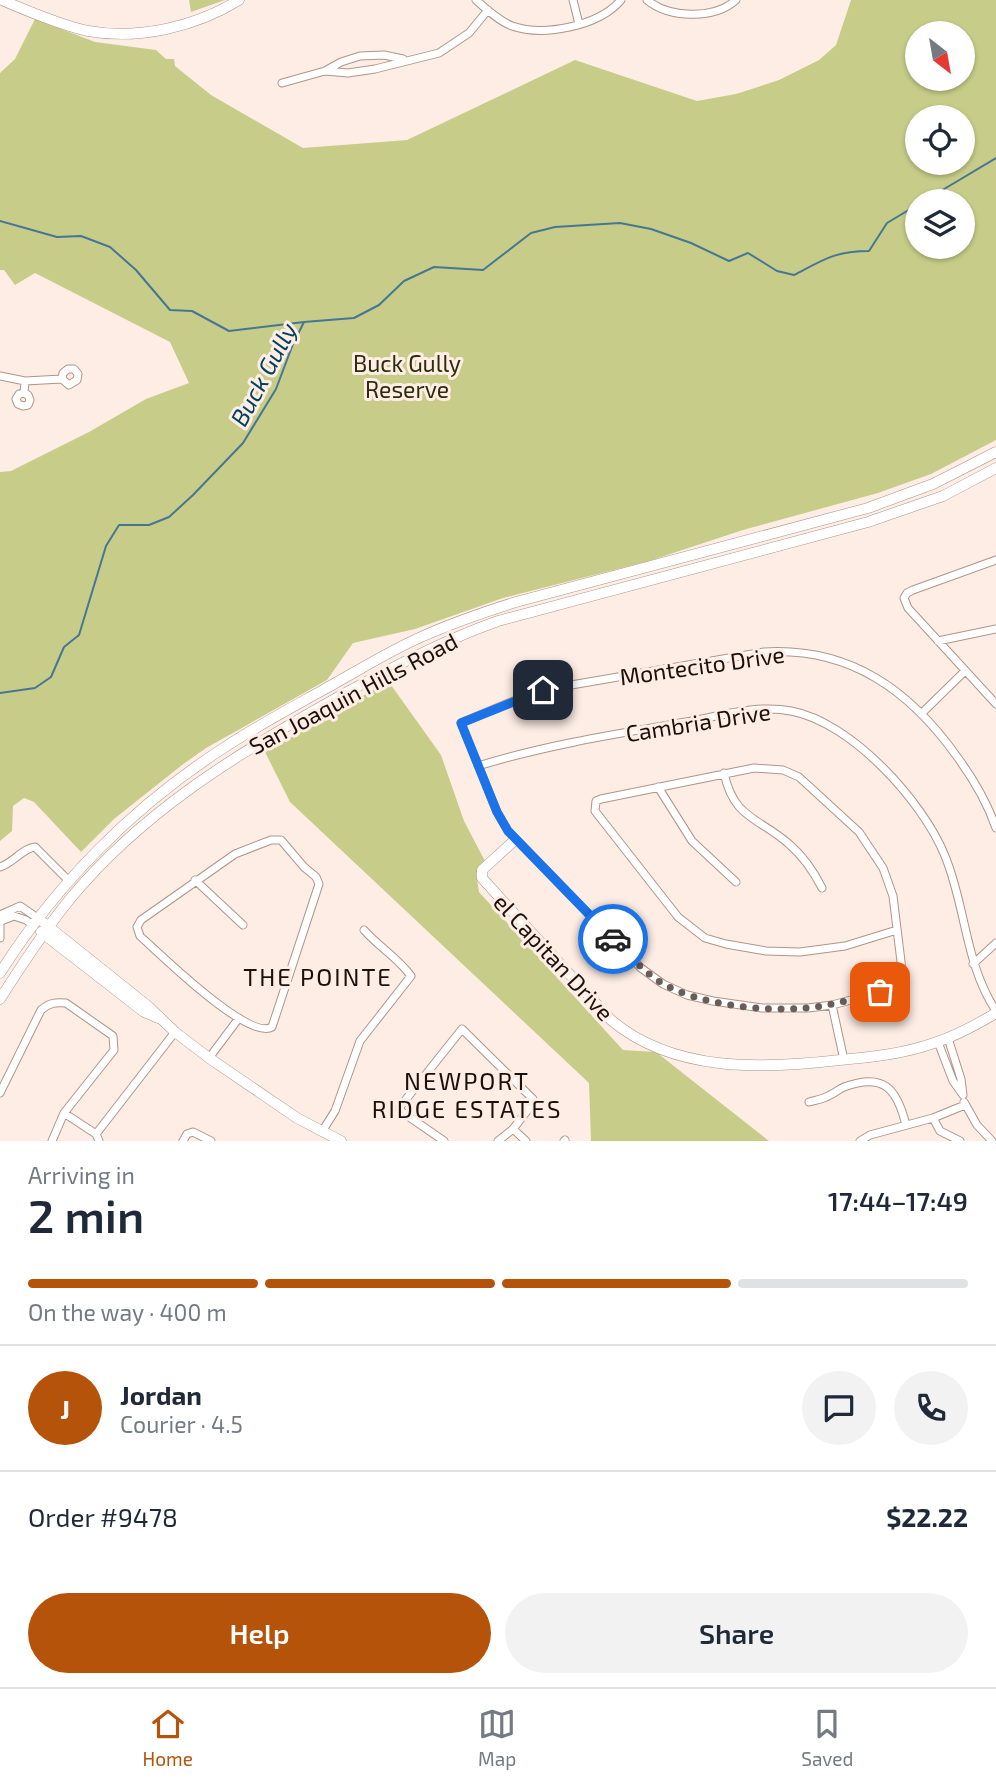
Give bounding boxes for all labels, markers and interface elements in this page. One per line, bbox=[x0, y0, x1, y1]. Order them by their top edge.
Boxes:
north arrow bbox=[905, 21, 975, 91]
map controls bbox=[905, 21, 975, 259]
button: locate bbox=[905, 105, 975, 175]
button: layers bbox=[905, 189, 975, 259]
water label: Buck Gully bbox=[224, 317, 302, 431]
park label: Buck Gully Reserve bbox=[353, 349, 461, 403]
street label: San Joaquin Hills Road bbox=[244, 626, 462, 760]
street label: Montecito Drive bbox=[618, 640, 786, 690]
pin bbox=[513, 660, 573, 720]
icon: home bbox=[524, 671, 562, 709]
street label: Cambria Drive bbox=[624, 697, 772, 747]
street label: el Capitan Drive bbox=[488, 888, 620, 1026]
courier bbox=[578, 904, 648, 974]
icon: car bbox=[594, 920, 632, 958]
district label: THE POINTE bbox=[243, 962, 393, 991]
pin bbox=[850, 962, 910, 1022]
icon: bag bbox=[861, 973, 899, 1011]
district label: NEWPORT RIDGE ESTATES bbox=[372, 1066, 562, 1123]
text: Arriving in bbox=[28, 1161, 135, 1189]
text: 17:44–17:49 bbox=[828, 1185, 968, 1216]
text: 2 min bbox=[28, 1187, 144, 1242]
text: On the way · 400 m bbox=[28, 1298, 227, 1326]
button: chat bbox=[802, 1371, 876, 1445]
button: phone bbox=[894, 1371, 968, 1445]
text: Jordan bbox=[120, 1379, 202, 1410]
text: J bbox=[60, 1393, 70, 1424]
text: Courier · 4.5 bbox=[120, 1410, 243, 1438]
text: Order #9478 bbox=[28, 1501, 178, 1532]
text: $22.22 bbox=[886, 1501, 968, 1532]
button: Help bbox=[28, 1593, 491, 1673]
button: Share bbox=[505, 1593, 968, 1673]
tab: Home bbox=[143, 1705, 193, 1770]
tab: Map bbox=[478, 1705, 516, 1770]
tab: Saved bbox=[801, 1705, 853, 1770]

